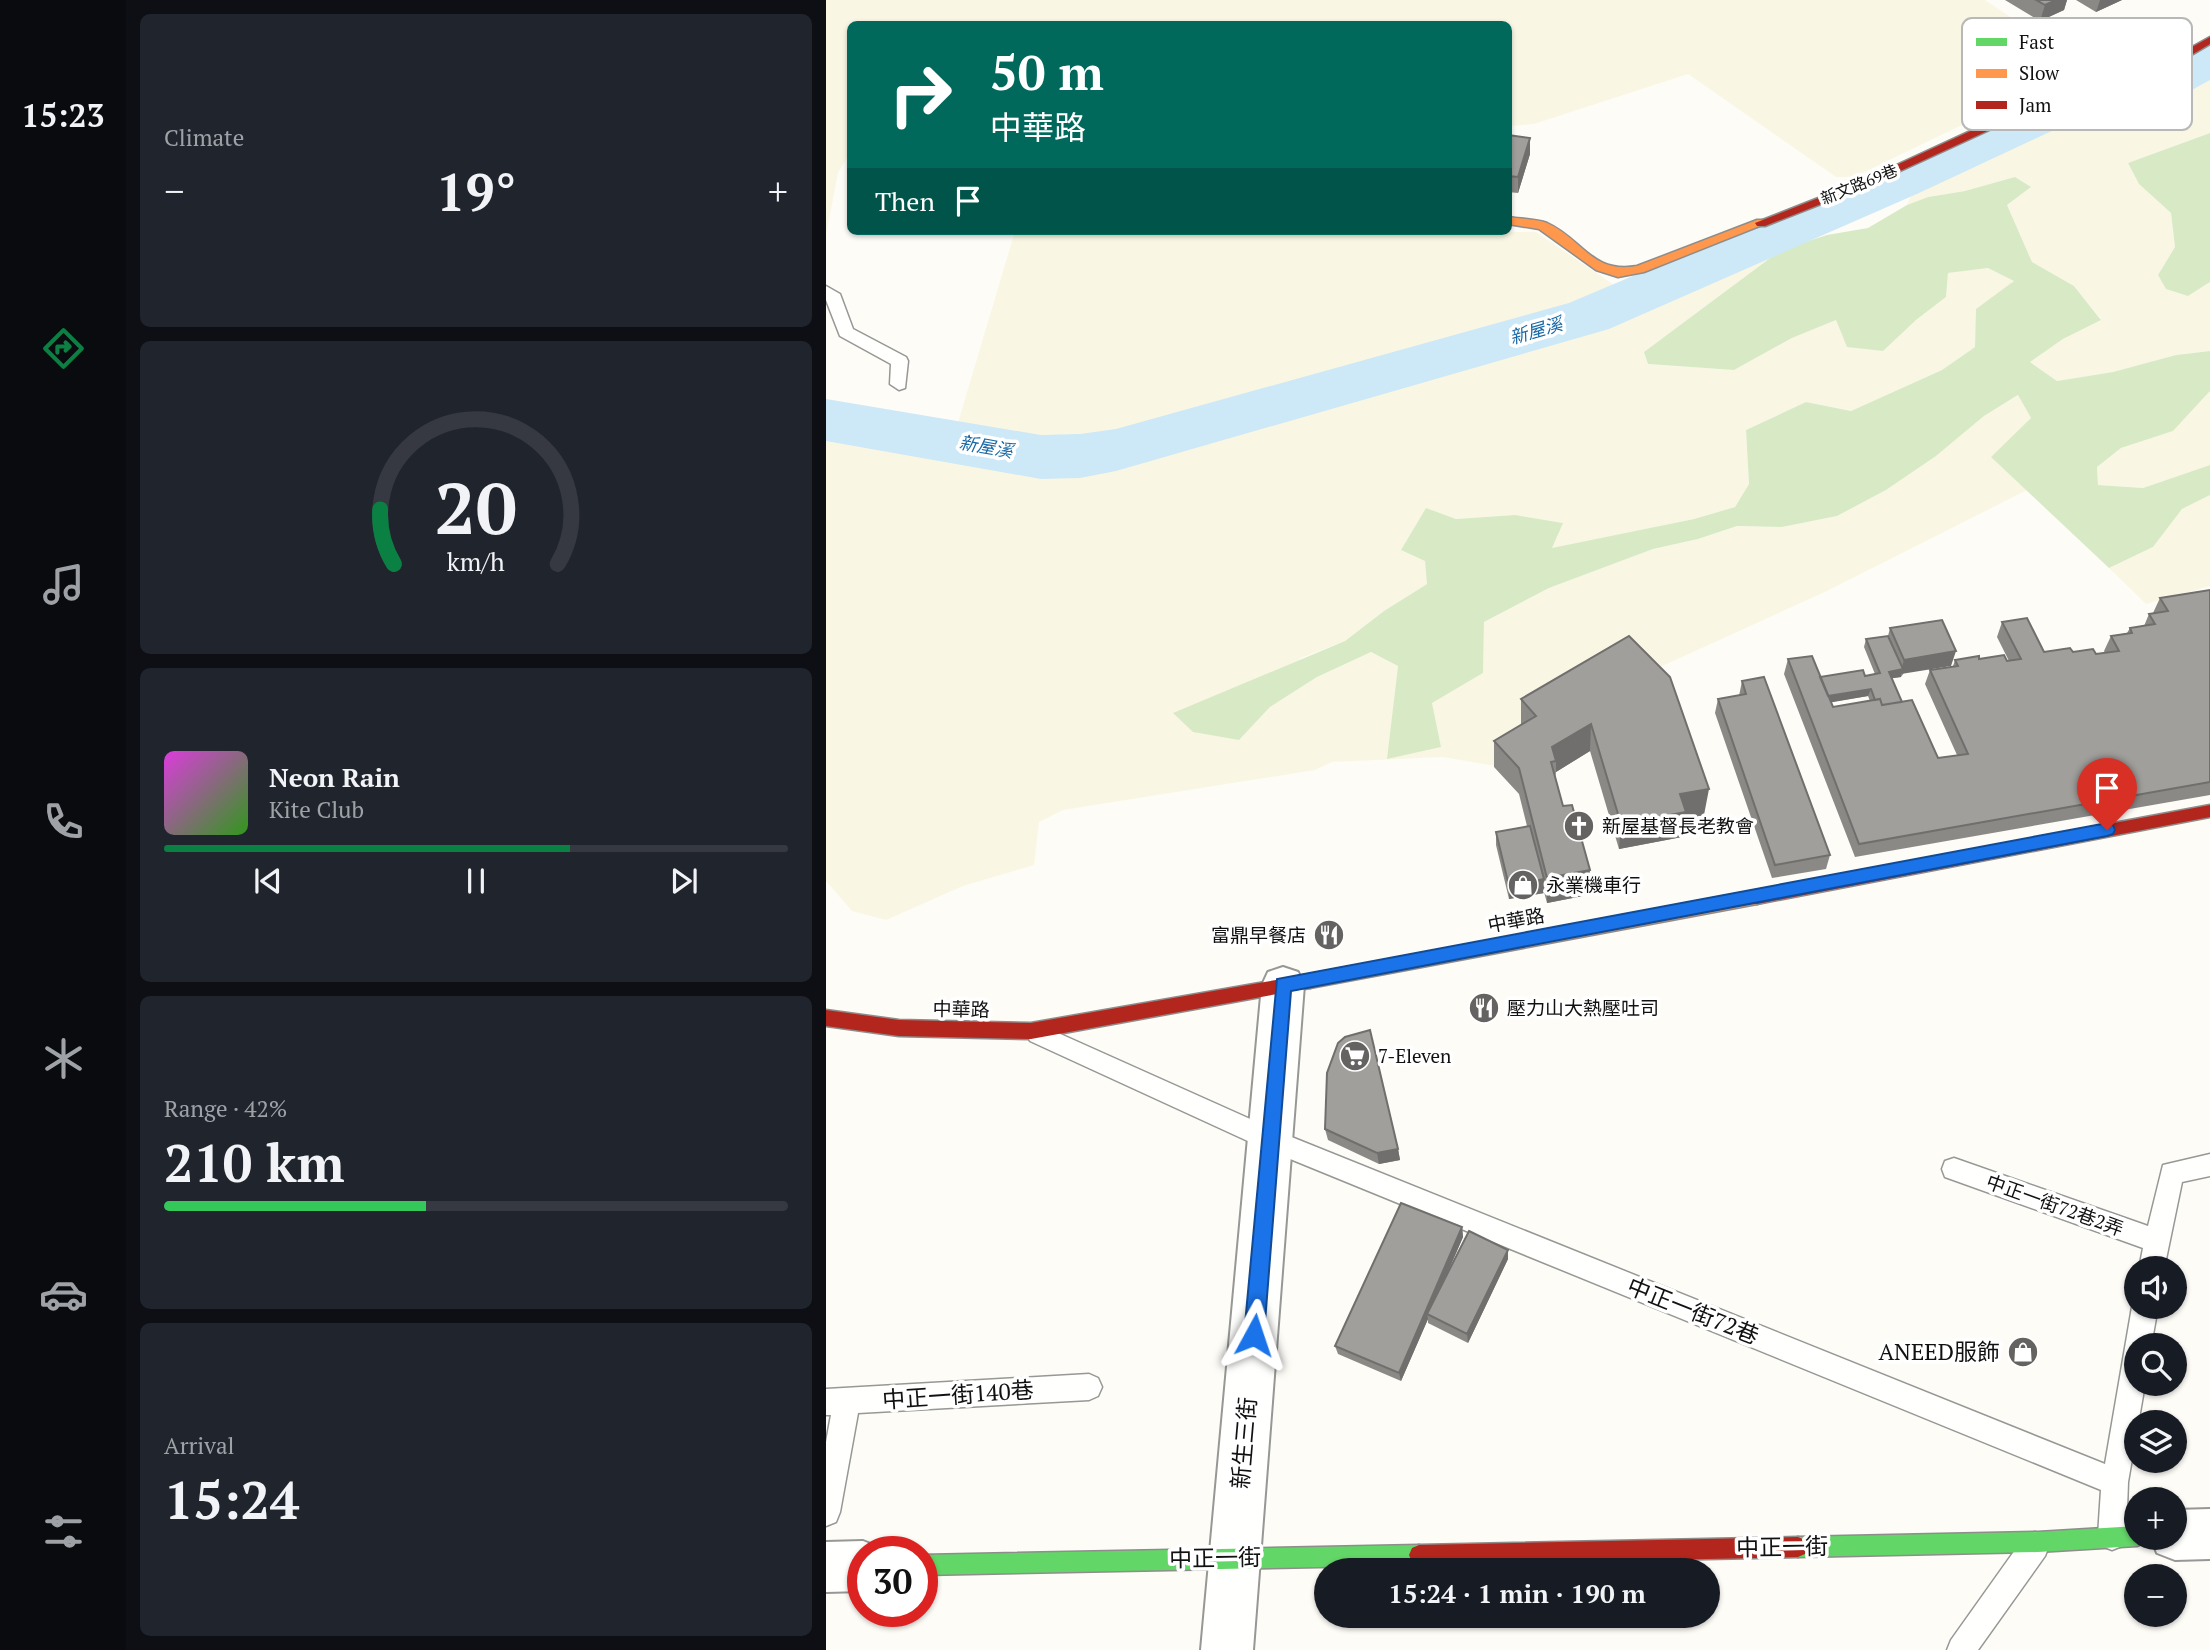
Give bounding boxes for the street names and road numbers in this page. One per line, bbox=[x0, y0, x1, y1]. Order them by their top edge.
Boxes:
street label: 新文路69巷 bbox=[1817, 159, 1901, 209]
street label: 中華路 bbox=[1486, 902, 1546, 937]
street label: 中華路 bbox=[932, 996, 990, 1021]
street label: 中正一街72巷2弄 bbox=[1983, 1168, 2127, 1241]
street label: 中正一街72巷 bbox=[1623, 1270, 1764, 1351]
street label: 中正一街140巷 bbox=[881, 1374, 1035, 1415]
street label: 新生三街 bbox=[1224, 1396, 1263, 1490]
street label: 中正一街 bbox=[1736, 1530, 1828, 1563]
street label: 中正一街 bbox=[1169, 1541, 1261, 1574]

